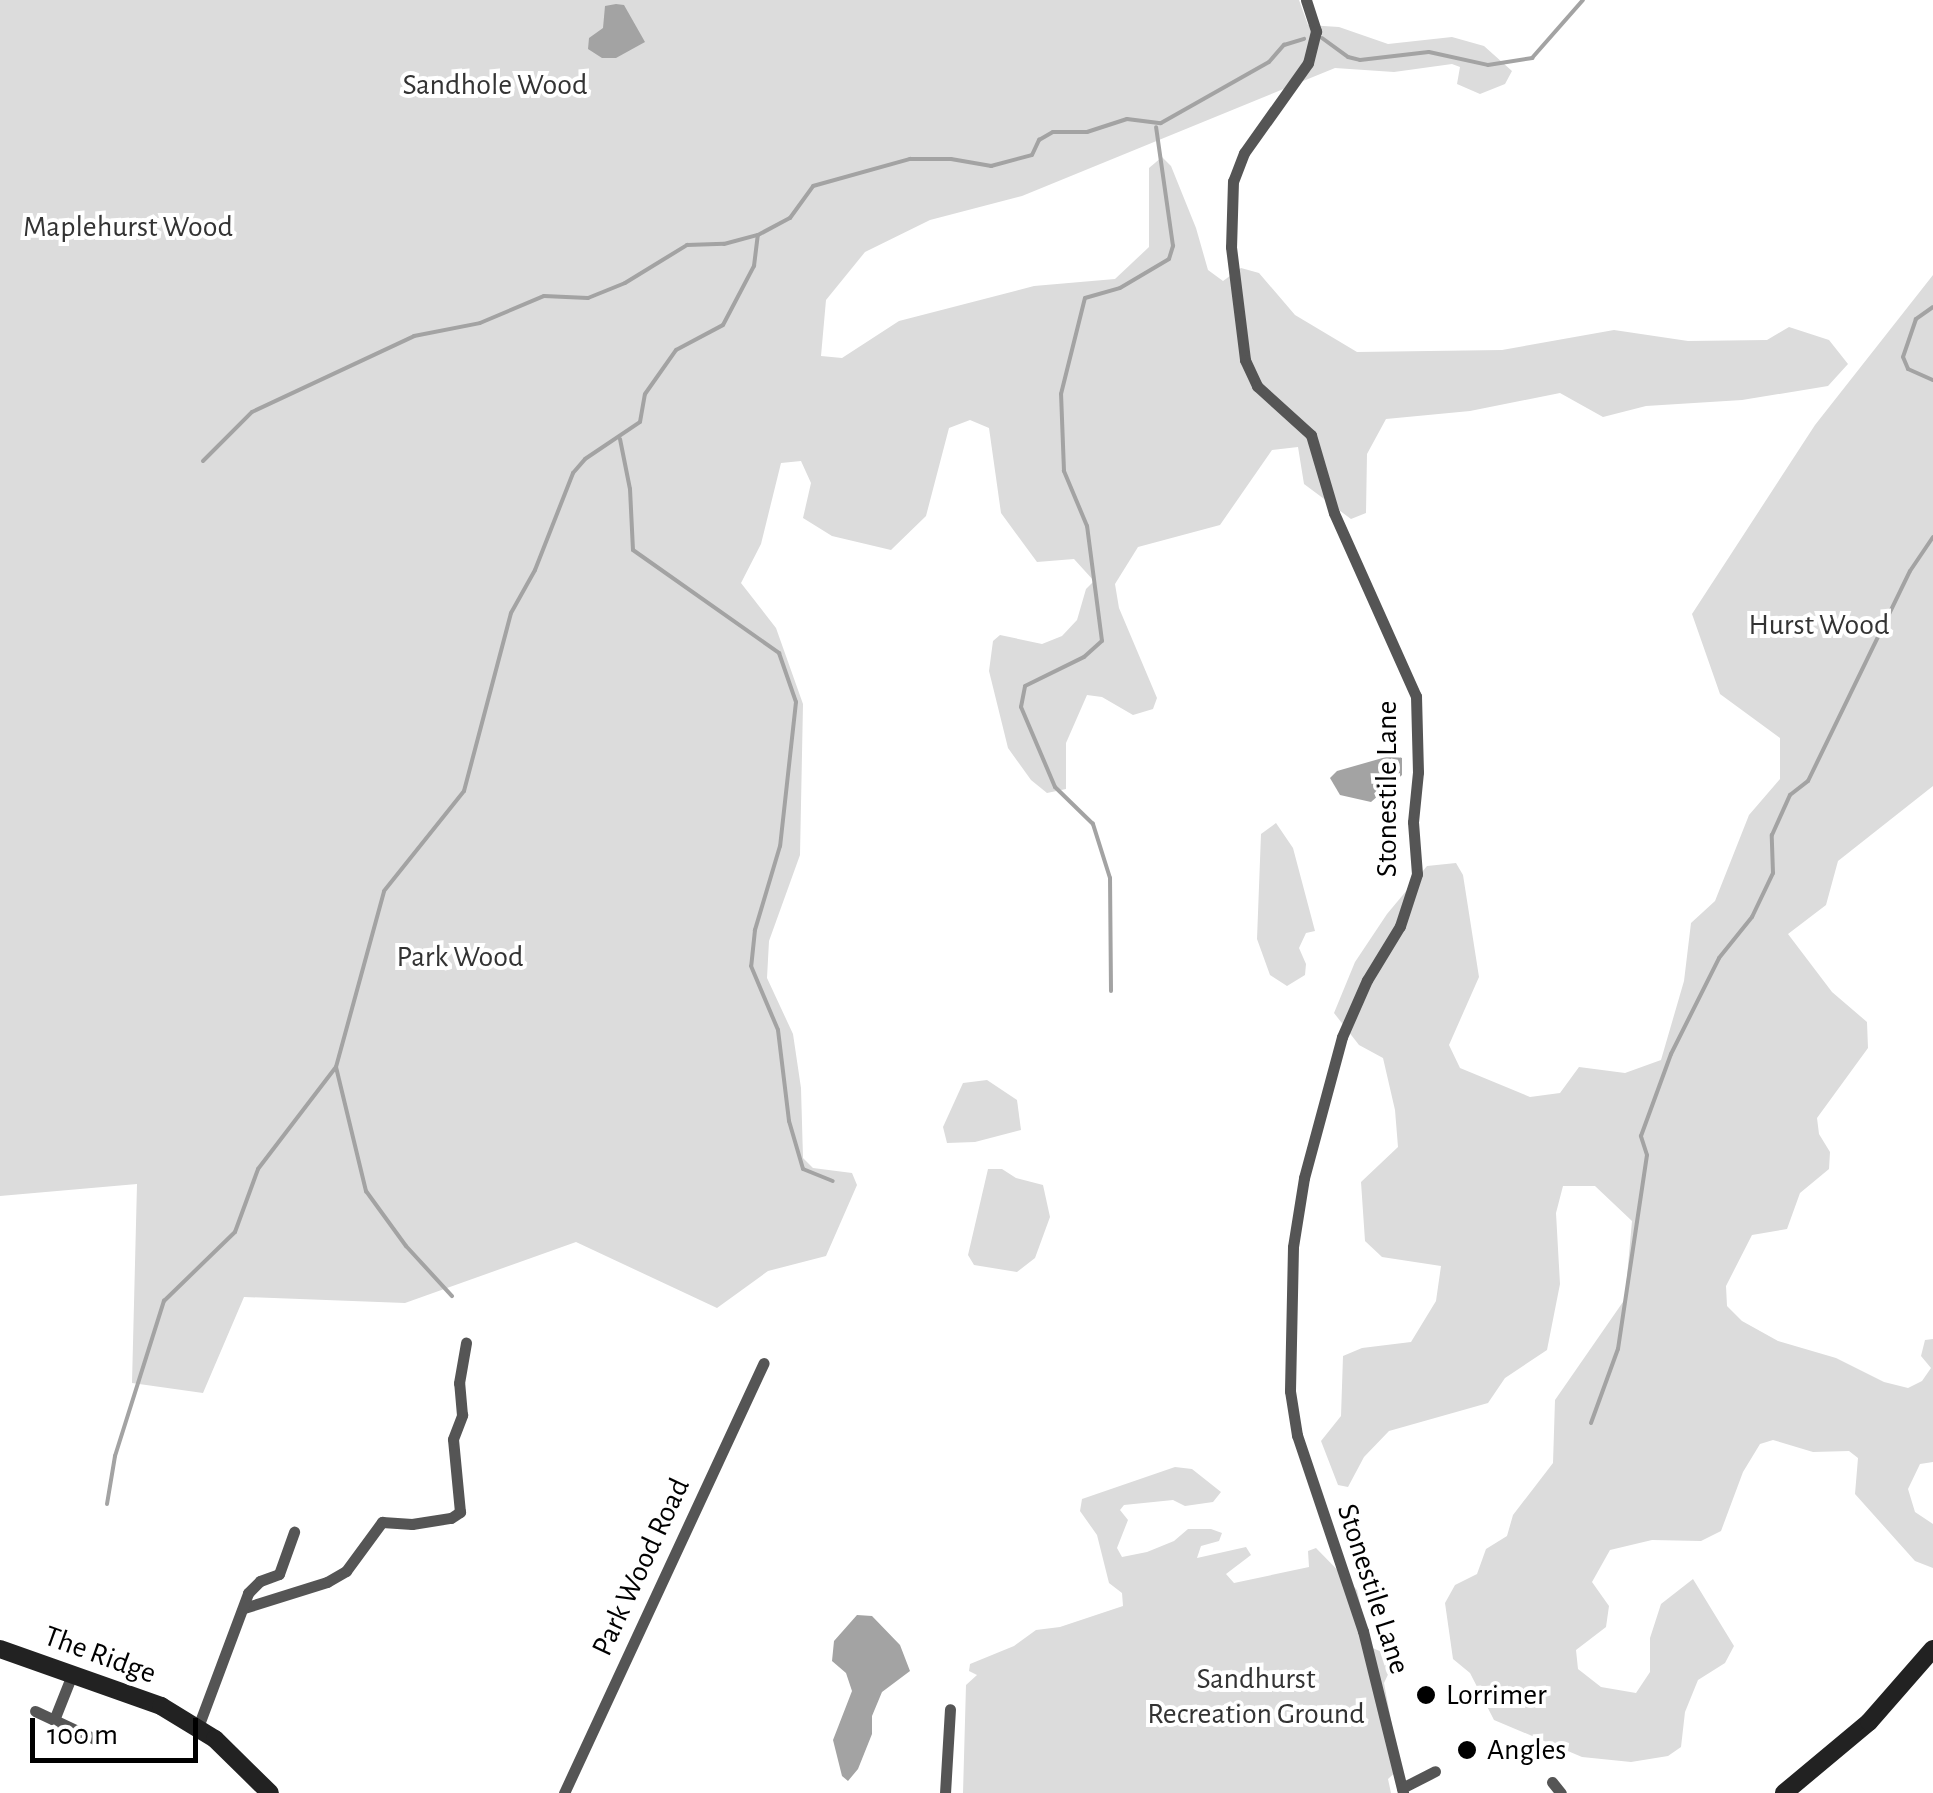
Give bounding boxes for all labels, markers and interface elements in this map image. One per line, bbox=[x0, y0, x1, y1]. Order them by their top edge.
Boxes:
park label: Sandhole Wood bbox=[402, 67, 588, 103]
park label: Maplehurst Wood bbox=[23, 209, 233, 245]
park label: Hurst Wood bbox=[1749, 607, 1889, 643]
street label: Stonestile Lane bbox=[1369, 701, 1405, 877]
park label: Park Wood bbox=[396, 939, 524, 975]
street label: Park Wood Road bbox=[584, 1472, 698, 1662]
street label: Stonestile Lane bbox=[1329, 1499, 1417, 1679]
street label: The Ridge bbox=[39, 1618, 161, 1692]
park label: Sandhurst Recreation Ground bbox=[1147, 1661, 1365, 1732]
place label: Lorrimer bbox=[1446, 1677, 1547, 1713]
marker: Lorrimer bbox=[1415, 1684, 1437, 1706]
scale bar bbox=[35, 1698, 202, 1760]
text: 100 m bbox=[47, 1720, 118, 1750]
place label: Angles bbox=[1487, 1732, 1566, 1768]
marker: Angles bbox=[1456, 1739, 1478, 1761]

